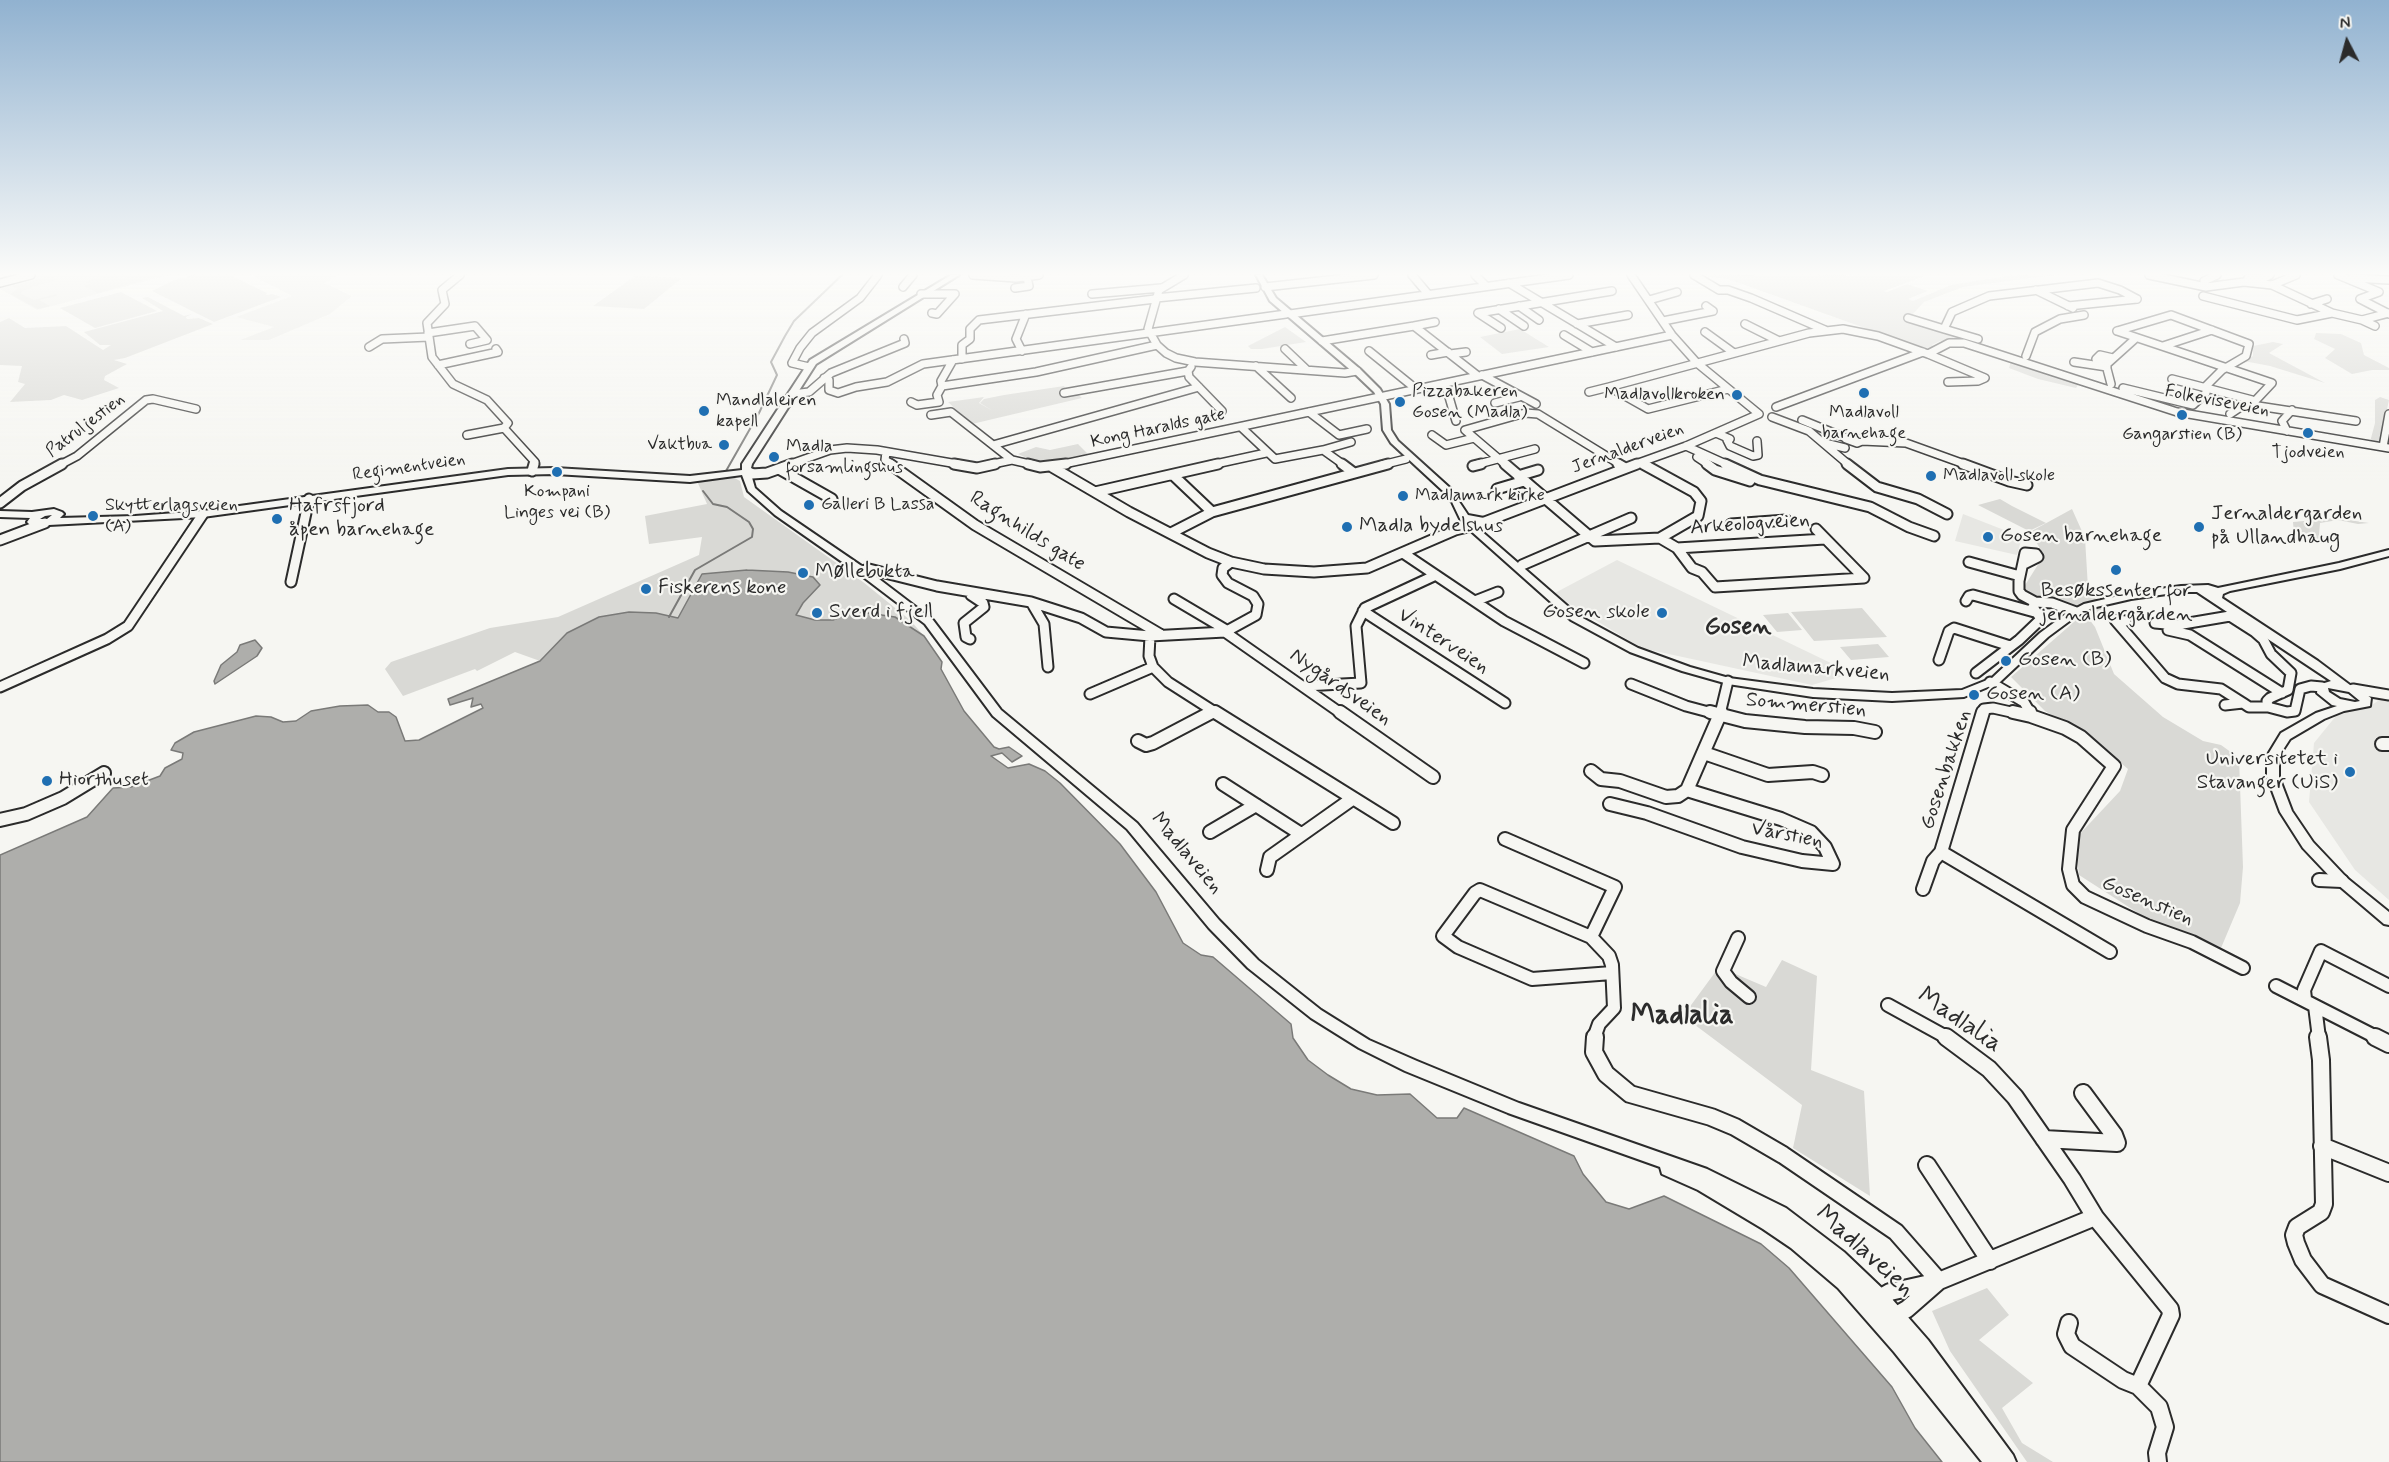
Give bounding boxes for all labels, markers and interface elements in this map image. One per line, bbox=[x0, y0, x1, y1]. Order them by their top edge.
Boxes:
north arrow bbox=[2317, 12, 2377, 72]
text: N bbox=[2339, 13, 2351, 35]
place label: Pizzabakeren Gosen (Madla) bbox=[1412, 381, 1527, 424]
street label: Folkeviseveien bbox=[2163, 381, 2271, 423]
place label: Madlavollkroken bbox=[1604, 384, 1725, 406]
marker: Madlavoll barnehage bbox=[1857, 386, 1871, 400]
marker: Madlavollkroken bbox=[1730, 388, 1744, 402]
street label: Patruljestien bbox=[42, 389, 130, 463]
place label: Mandlaleiren kapell bbox=[716, 390, 817, 432]
marker: Pizzabakeren Gosen (Madla) bbox=[1393, 395, 1407, 409]
place label: Madlavoll barnehage bbox=[1822, 402, 1906, 444]
marker: Mandlaleiren kapell bbox=[697, 404, 711, 418]
street label: Kong Haralds gate bbox=[1089, 404, 1227, 454]
marker: Gangarstien (B) bbox=[2175, 408, 2189, 422]
street label: Jernalderveien bbox=[1569, 419, 1687, 479]
place label: Gangarstien (B) bbox=[2122, 424, 2242, 446]
marker: Tjodveien bbox=[2301, 426, 2315, 440]
place label: Vaktbua bbox=[647, 434, 712, 456]
place label: Madla forsamlingshus bbox=[786, 436, 903, 478]
marker: Vaktbua bbox=[717, 438, 731, 452]
place label: Tjodveien bbox=[2271, 442, 2345, 464]
street label: Regimentveien bbox=[351, 449, 467, 487]
marker: Madla forsamlingshus bbox=[767, 450, 781, 464]
marker: Kompani Linges vei (B) bbox=[550, 465, 564, 479]
place label: Madlavoll skole bbox=[1943, 465, 2055, 487]
marker: Madlavoll skole bbox=[1924, 469, 1938, 483]
place label: Kompani Linges vei (B) bbox=[504, 481, 610, 524]
place label: Madlamark kirke bbox=[1415, 485, 1545, 507]
street label: Ragnhilds gate bbox=[964, 486, 1090, 578]
marker: Madlamark kirke bbox=[1396, 489, 1410, 503]
place label: Hafrsfjord åpen barnehage bbox=[289, 494, 434, 544]
place label: Galleri B Lassa bbox=[821, 494, 935, 516]
place label: Skytterlagsveien (A) bbox=[105, 495, 238, 538]
marker: Galleri B Lassa bbox=[802, 498, 816, 512]
place label: Jernaldergarden på Ullandhaug bbox=[2211, 502, 2362, 552]
street label: Arkeologveien bbox=[1689, 508, 1811, 542]
marker: Skytterlagsveien (A) bbox=[86, 509, 100, 523]
marker: Hafrsfjord åpen barnehage bbox=[270, 512, 284, 526]
place label: Madla bydelshus bbox=[1359, 514, 1503, 540]
marker: Madla bydelshus bbox=[1340, 520, 1354, 534]
marker: Jernaldergarden på Ullandhaug bbox=[2192, 520, 2206, 534]
place label: Gosen barnehage bbox=[2000, 524, 2162, 550]
marker: Gosen barnehage bbox=[1981, 530, 1995, 544]
place label: Møllebukta bbox=[815, 560, 914, 586]
marker: Besøkssenter for jernaldergården bbox=[2109, 563, 2123, 577]
marker: Møllebukta bbox=[796, 566, 810, 580]
place label: Fiskerens kone bbox=[658, 576, 786, 602]
place label: Besøkssenter for jernaldergården bbox=[2040, 579, 2192, 629]
marker: Fiskerens kone bbox=[639, 582, 653, 596]
place label: Sverd i fjell bbox=[829, 600, 933, 626]
place label: Gosen skole bbox=[1542, 600, 1650, 626]
street label: Vinterveien bbox=[1393, 603, 1493, 681]
marker: Sverd i fjell bbox=[810, 606, 824, 620]
marker: Gosen skole bbox=[1655, 606, 1669, 620]
district label: Gosen bbox=[1705, 614, 1771, 642]
street label: Nygårdsveien bbox=[1284, 644, 1396, 732]
place label: Gosen (B) bbox=[2018, 648, 2112, 674]
street label: Madlamarkveien bbox=[1741, 650, 1891, 688]
marker: Gosen (B) bbox=[1999, 654, 2013, 668]
place label: Gosen (A) bbox=[1986, 682, 2080, 708]
street label: Sommerstien bbox=[1745, 688, 1867, 724]
marker: Gosen (A) bbox=[1967, 688, 1981, 702]
street label: Gosenbakken bbox=[1916, 707, 1978, 833]
place label: Universitetet i Stavanger (UiS) bbox=[2197, 747, 2338, 797]
marker: Universitetet i Stavanger (UiS) bbox=[2343, 765, 2357, 779]
place label: Hiorthuset bbox=[59, 768, 149, 794]
marker: Hiorthuset bbox=[40, 774, 54, 788]
street label: Madlaveien bbox=[1144, 808, 1228, 900]
street label: Vårstien bbox=[1749, 817, 1825, 855]
street label: Gosenstien bbox=[2097, 871, 2197, 933]
street label: Madlalia bbox=[1911, 981, 2007, 1061]
district label: Madlalia bbox=[1630, 1000, 1734, 1034]
street label: Madlaveien bbox=[1808, 1199, 1920, 1305]

